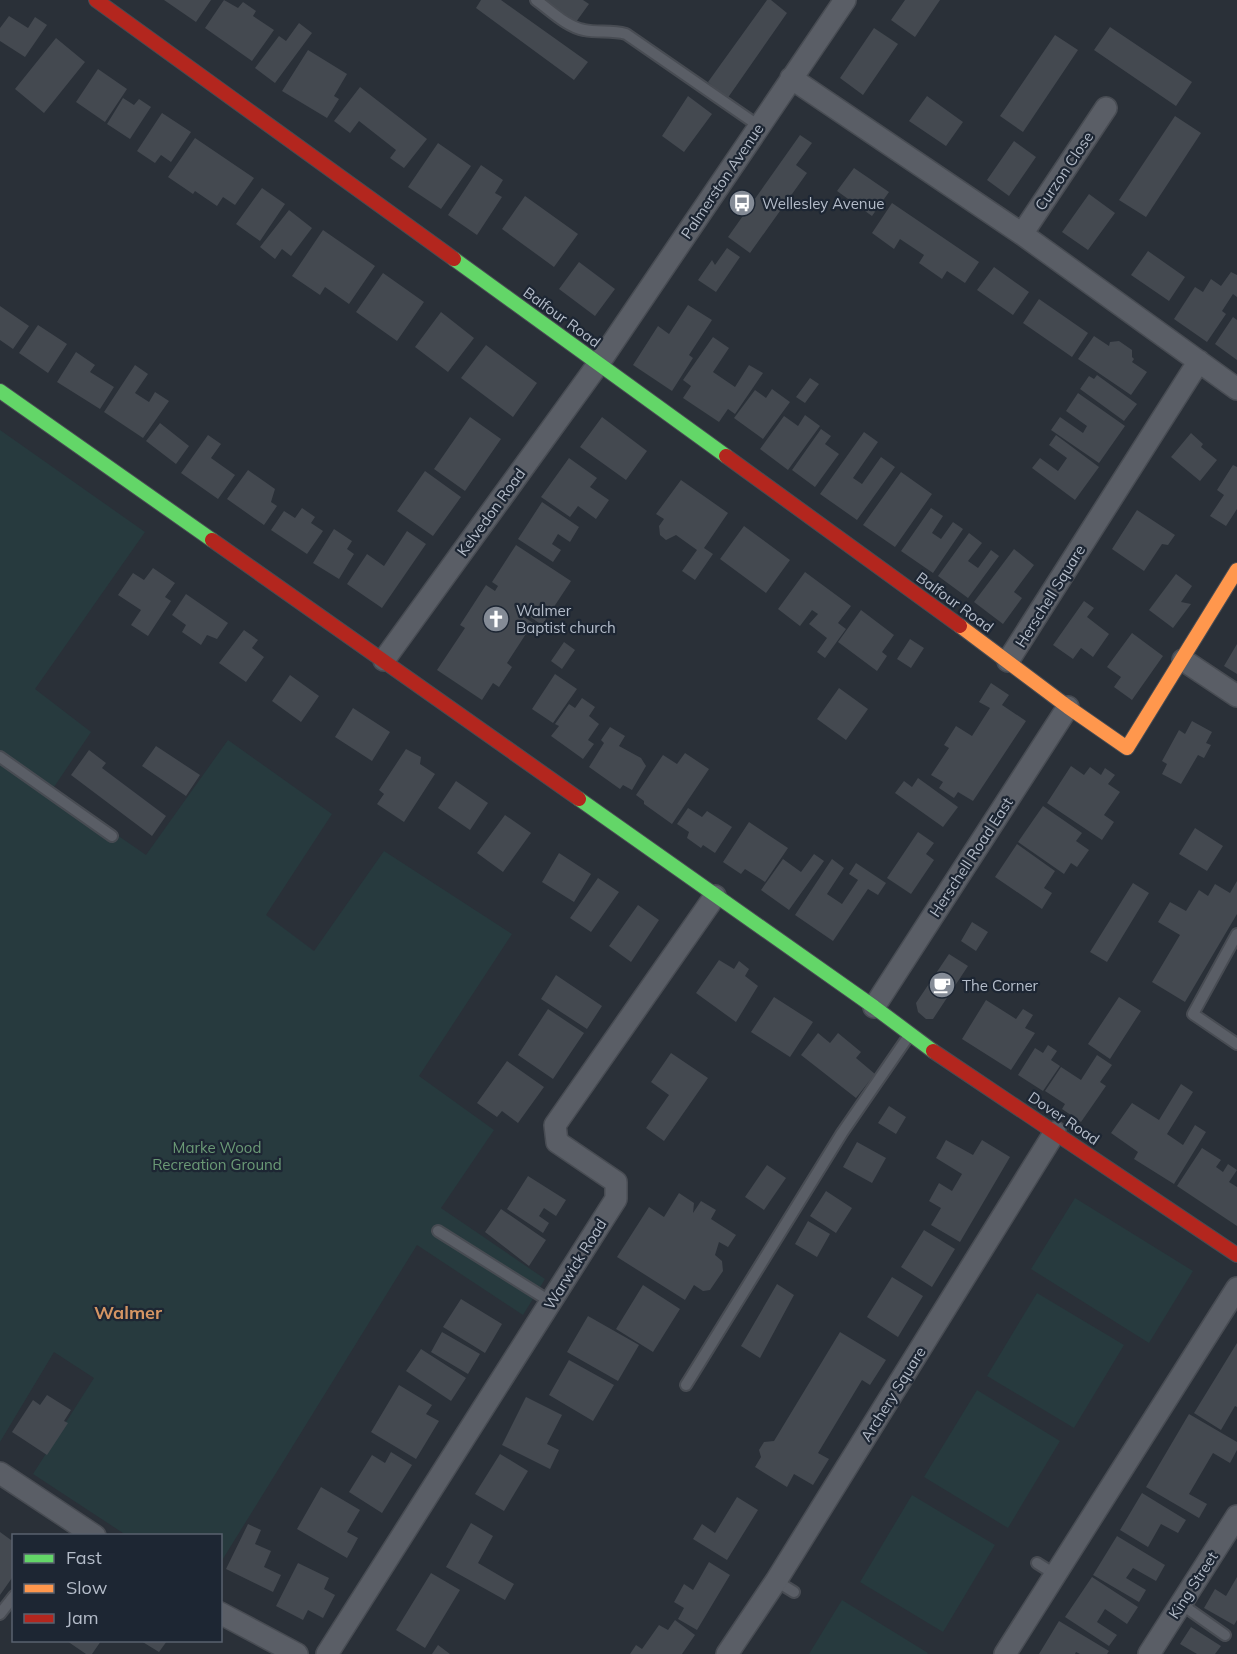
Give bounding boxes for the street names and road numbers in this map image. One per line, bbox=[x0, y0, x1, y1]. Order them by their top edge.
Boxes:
street label: Palmerston Avenue bbox=[676, 120, 768, 242]
street label: Curzon Close bbox=[1031, 128, 1097, 214]
street label: Balfour Road bbox=[520, 283, 604, 351]
street label: Kelvedon Road bbox=[453, 464, 529, 560]
street label: Herschell Square bbox=[1011, 541, 1089, 651]
street label: Balfour Road bbox=[913, 568, 997, 636]
street label: Herschell Road East bbox=[925, 794, 1017, 920]
street label: Dover Road bbox=[1025, 1087, 1103, 1149]
street label: Warwick Road bbox=[540, 1215, 610, 1313]
street label: Archery Square bbox=[856, 1343, 930, 1445]
street label: King Street bbox=[1164, 1548, 1222, 1622]

